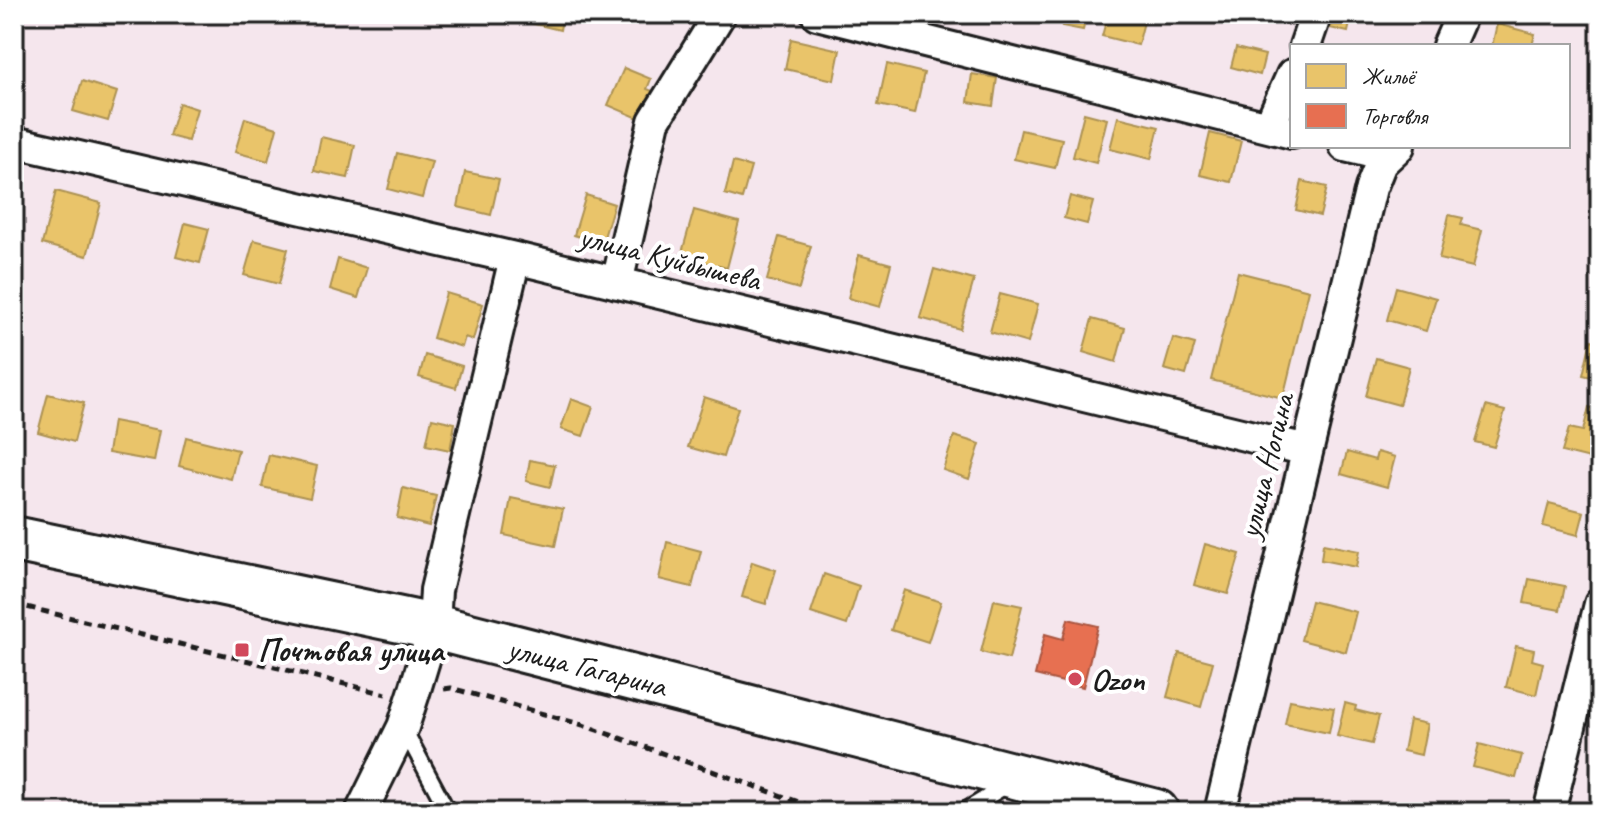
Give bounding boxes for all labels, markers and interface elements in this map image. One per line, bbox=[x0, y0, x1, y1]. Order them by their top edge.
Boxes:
legend bbox=[1290, 44, 1570, 148]
text: Жильё bbox=[1362, 61, 1417, 91]
text: Торговля bbox=[1362, 101, 1429, 131]
street label: улица Куйбышева bbox=[573, 215, 767, 301]
street label: улица Ногина bbox=[1228, 387, 1304, 544]
street label: улица Гагарина bbox=[501, 627, 673, 707]
place label: Почтовая улица bbox=[258, 630, 446, 671]
marker: Почтовая улица bbox=[233, 641, 251, 659]
place label: Ozon bbox=[1091, 659, 1146, 700]
marker: Ozon bbox=[1066, 670, 1084, 688]

